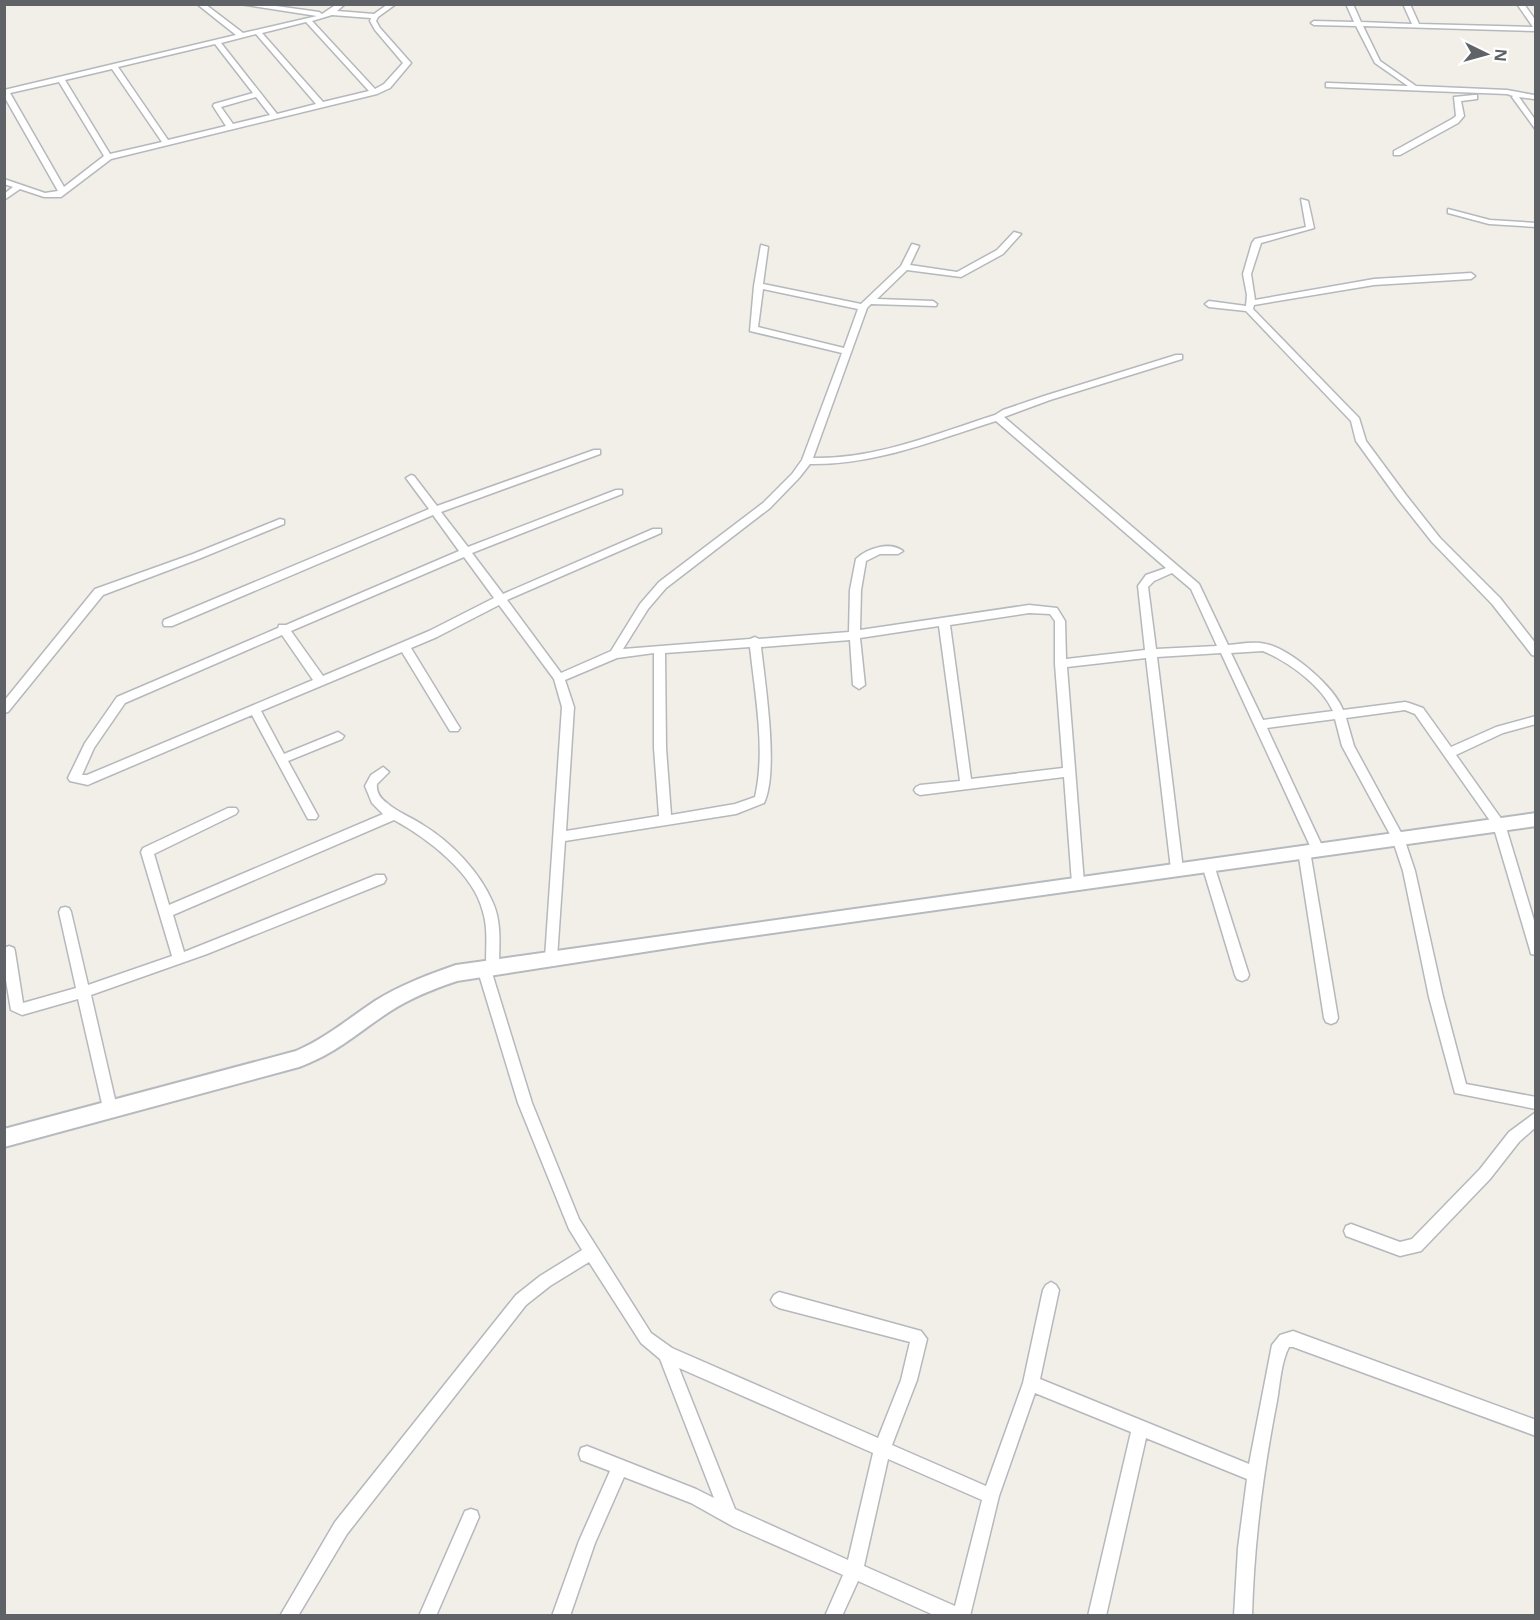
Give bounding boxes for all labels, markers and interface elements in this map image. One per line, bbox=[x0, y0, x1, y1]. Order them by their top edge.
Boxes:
north arrow bbox=[1456, 24, 1516, 84]
text: N bbox=[1489, 48, 1512, 63]

